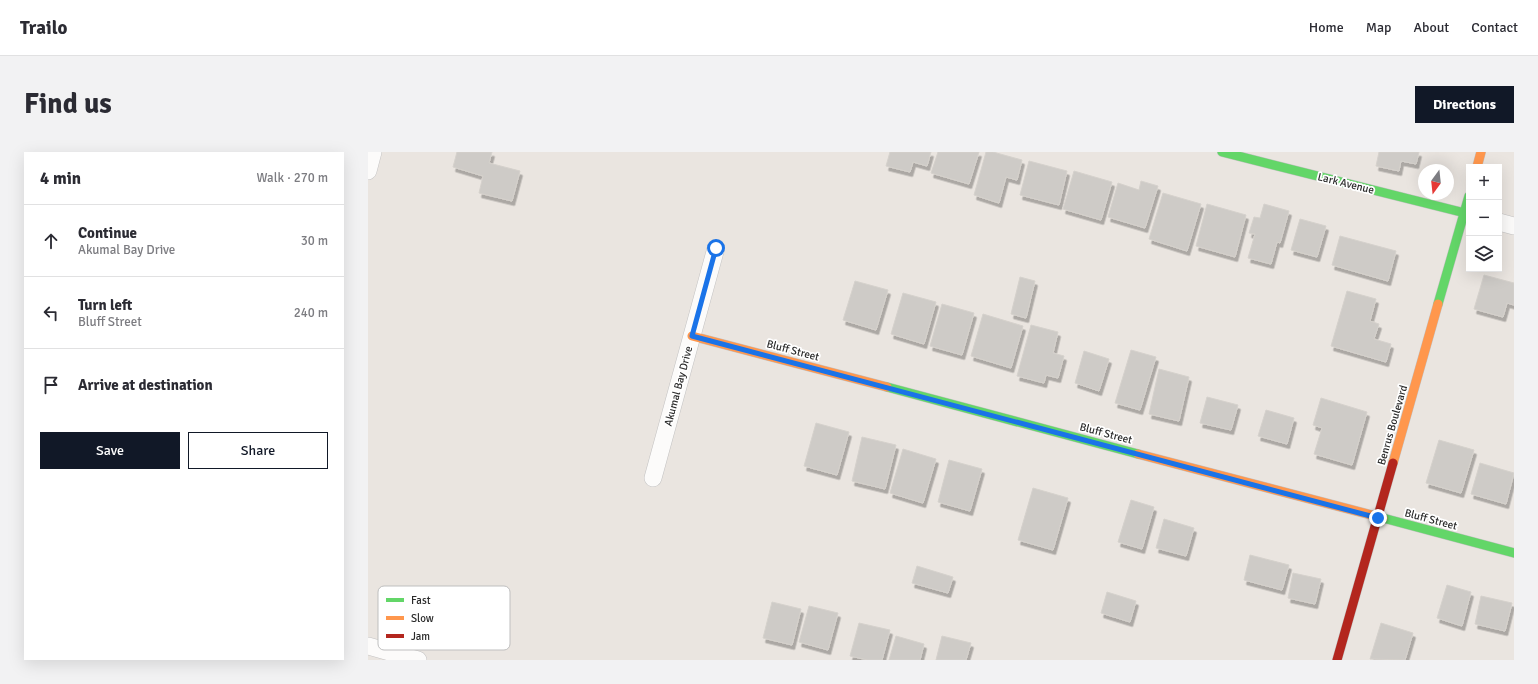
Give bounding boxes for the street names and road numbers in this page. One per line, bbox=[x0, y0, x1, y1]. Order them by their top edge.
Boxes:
street label: Lark Avenue bbox=[1316, 170, 1375, 197]
street label: Bluff Street bbox=[765, 337, 821, 364]
street label: Akumal Bay Drive bbox=[662, 345, 695, 428]
street label: Benrus Boulevard bbox=[1375, 383, 1410, 467]
street label: Bluff Street bbox=[1078, 420, 1134, 447]
street label: Bluff Street bbox=[1403, 506, 1459, 533]

